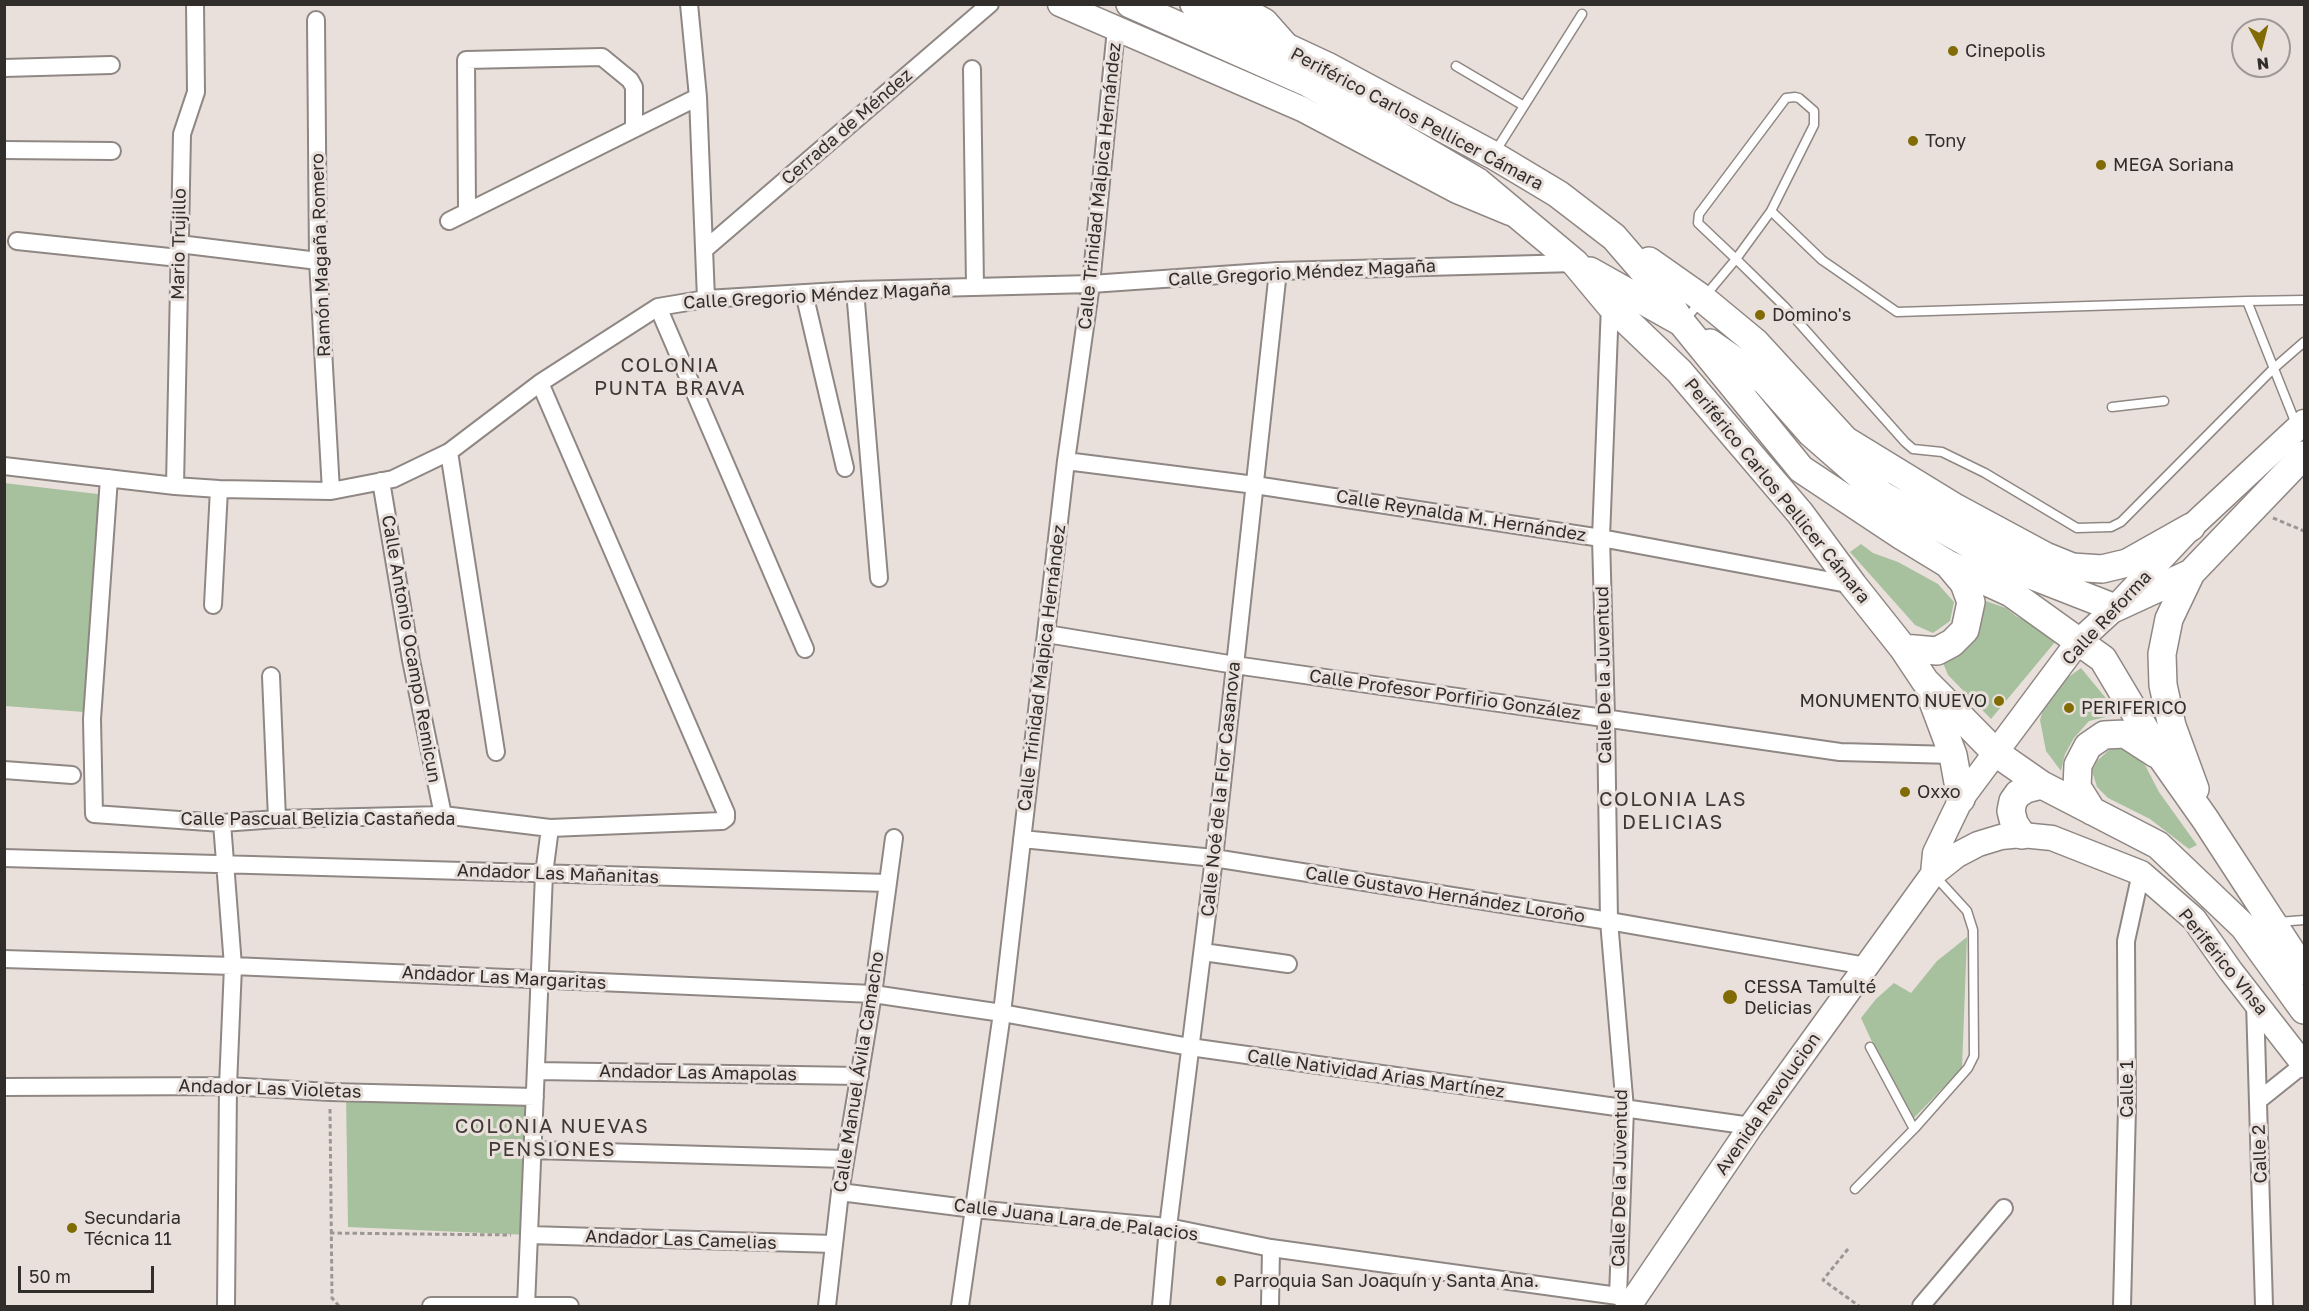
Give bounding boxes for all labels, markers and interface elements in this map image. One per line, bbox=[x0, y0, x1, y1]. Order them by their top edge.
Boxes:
north arrow bbox=[2231, 18, 2291, 78]
place label: Cinepolis bbox=[1965, 40, 2046, 62]
street label: Calle Trinidad Malpica Hernández bbox=[1074, 41, 1126, 331]
street label: Periférico Carlos Pellicer Cámara bbox=[1287, 43, 1547, 195]
marker: Cinepolis bbox=[1946, 44, 1960, 58]
text: N bbox=[2256, 53, 2270, 75]
street label: Cerrada de Méndez bbox=[777, 64, 917, 190]
place label: Tony bbox=[1925, 130, 1966, 152]
marker: Tony bbox=[1906, 134, 1920, 148]
street label: Ramón Magaña Romero bbox=[307, 153, 335, 357]
place label: MEGA Soriana bbox=[2113, 154, 2234, 176]
marker: MEGA Soriana bbox=[2094, 158, 2108, 172]
street label: Mario Trujillo bbox=[167, 188, 191, 300]
street label: Calle Gregorio Méndez Magaña bbox=[1168, 255, 1436, 291]
street label: Calle Gregorio Méndez Magaña bbox=[683, 278, 951, 314]
place label: Domino's bbox=[1772, 304, 1851, 326]
marker: Domino's bbox=[1753, 308, 1767, 322]
district label: COLONIA PUNTA BRAVA bbox=[594, 354, 746, 401]
street label: Periférico Carlos Pellicer Cámara bbox=[1679, 374, 1875, 608]
street label: Calle Reynalda M. Hernández bbox=[1334, 486, 1588, 546]
street label: Calle Antonio Ocampo Remicun bbox=[377, 513, 445, 785]
street label: Calle Trinidad Malpica Hernández bbox=[1014, 523, 1070, 813]
street label: Calle Reforma bbox=[2058, 566, 2156, 670]
street label: Calle De la Juventud bbox=[1592, 586, 1616, 764]
street label: Calle Noé de la Flor Casanova bbox=[1197, 660, 1245, 918]
street label: Calle Profesor Porfirio González bbox=[1308, 665, 1582, 725]
place label: MONUMENTO NUEVO bbox=[1800, 690, 1987, 712]
marker: MONUMENTO NUEVO bbox=[1992, 694, 2006, 708]
place label: PERIFERICO bbox=[2081, 697, 2187, 719]
marker: PERIFERICO bbox=[2062, 701, 2076, 715]
place label: Oxxo bbox=[1917, 781, 1961, 803]
marker: Oxxo bbox=[1898, 785, 1912, 799]
district label: COLONIA LAS DELICIAS bbox=[1599, 788, 1747, 835]
street label: Calle Pascual Belizia Castañeda bbox=[181, 808, 455, 830]
street label: Andador Las Mañanitas bbox=[457, 860, 659, 888]
street label: Calle Gustavo Hernández Loroño bbox=[1304, 862, 1586, 928]
street label: Periférico Vhsa bbox=[2174, 904, 2272, 1020]
street label: Calle Manuel Ávila Camacho bbox=[829, 950, 889, 1194]
street label: Andador Las Margaritas bbox=[401, 962, 607, 994]
place label: CESSA Tamulté Delicias bbox=[1744, 976, 1876, 1018]
marker: CESSA Tamulté Delicias bbox=[1721, 988, 1739, 1006]
street label: Avenida Revolucion bbox=[1711, 1029, 1825, 1179]
street label: Calle Natividad Arias Martínez bbox=[1246, 1045, 1506, 1103]
street label: Andador Las Amapolas bbox=[599, 1060, 797, 1086]
street label: Calle 1 bbox=[2116, 1060, 2138, 1118]
street label: Andador Las Violetas bbox=[178, 1075, 362, 1103]
street label: Calle De la Juventud bbox=[1608, 1089, 1632, 1267]
district label: COLONIA NUEVAS PENSIONES bbox=[455, 1115, 649, 1162]
street label: Calle 2 bbox=[2248, 1124, 2272, 1184]
street label: Calle Juana Lara de Palacios bbox=[952, 1194, 1200, 1246]
place label: Secundaria Técnica 11 bbox=[84, 1207, 181, 1250]
marker: Secundaria Técnica 11 bbox=[65, 1221, 79, 1235]
street label: Andador Las Camelias bbox=[585, 1226, 777, 1254]
scale bar bbox=[21, 1254, 158, 1292]
text: 50 m bbox=[29, 1265, 71, 1287]
place label: Parroquia San Joaquín y Santa Ana. bbox=[1233, 1270, 1539, 1292]
marker: Parroquia San Joaquín y Santa Ana. bbox=[1214, 1274, 1228, 1288]

